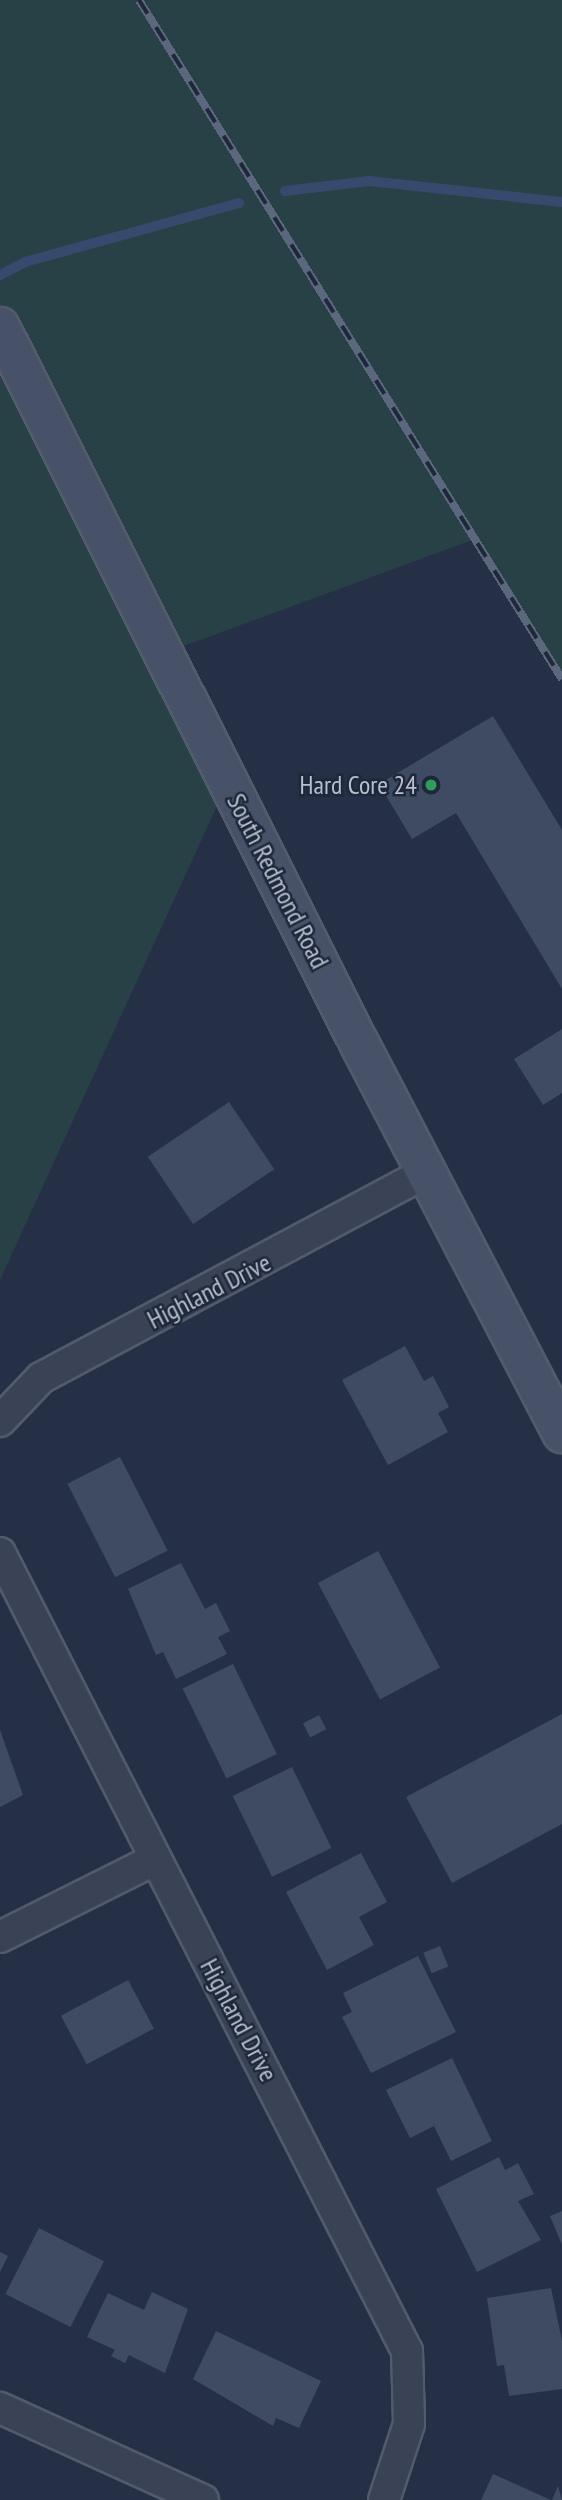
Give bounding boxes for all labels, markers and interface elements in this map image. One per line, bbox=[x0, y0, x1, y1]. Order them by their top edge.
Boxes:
place label: Hard Core 24 bbox=[300, 769, 417, 801]
marker: Hard Core 24 bbox=[423, 777, 439, 793]
street label: South Redmond Road bbox=[221, 788, 335, 974]
street label: Highland Drive bbox=[142, 1247, 276, 1335]
street label: Highland Drive bbox=[194, 1953, 284, 2087]

